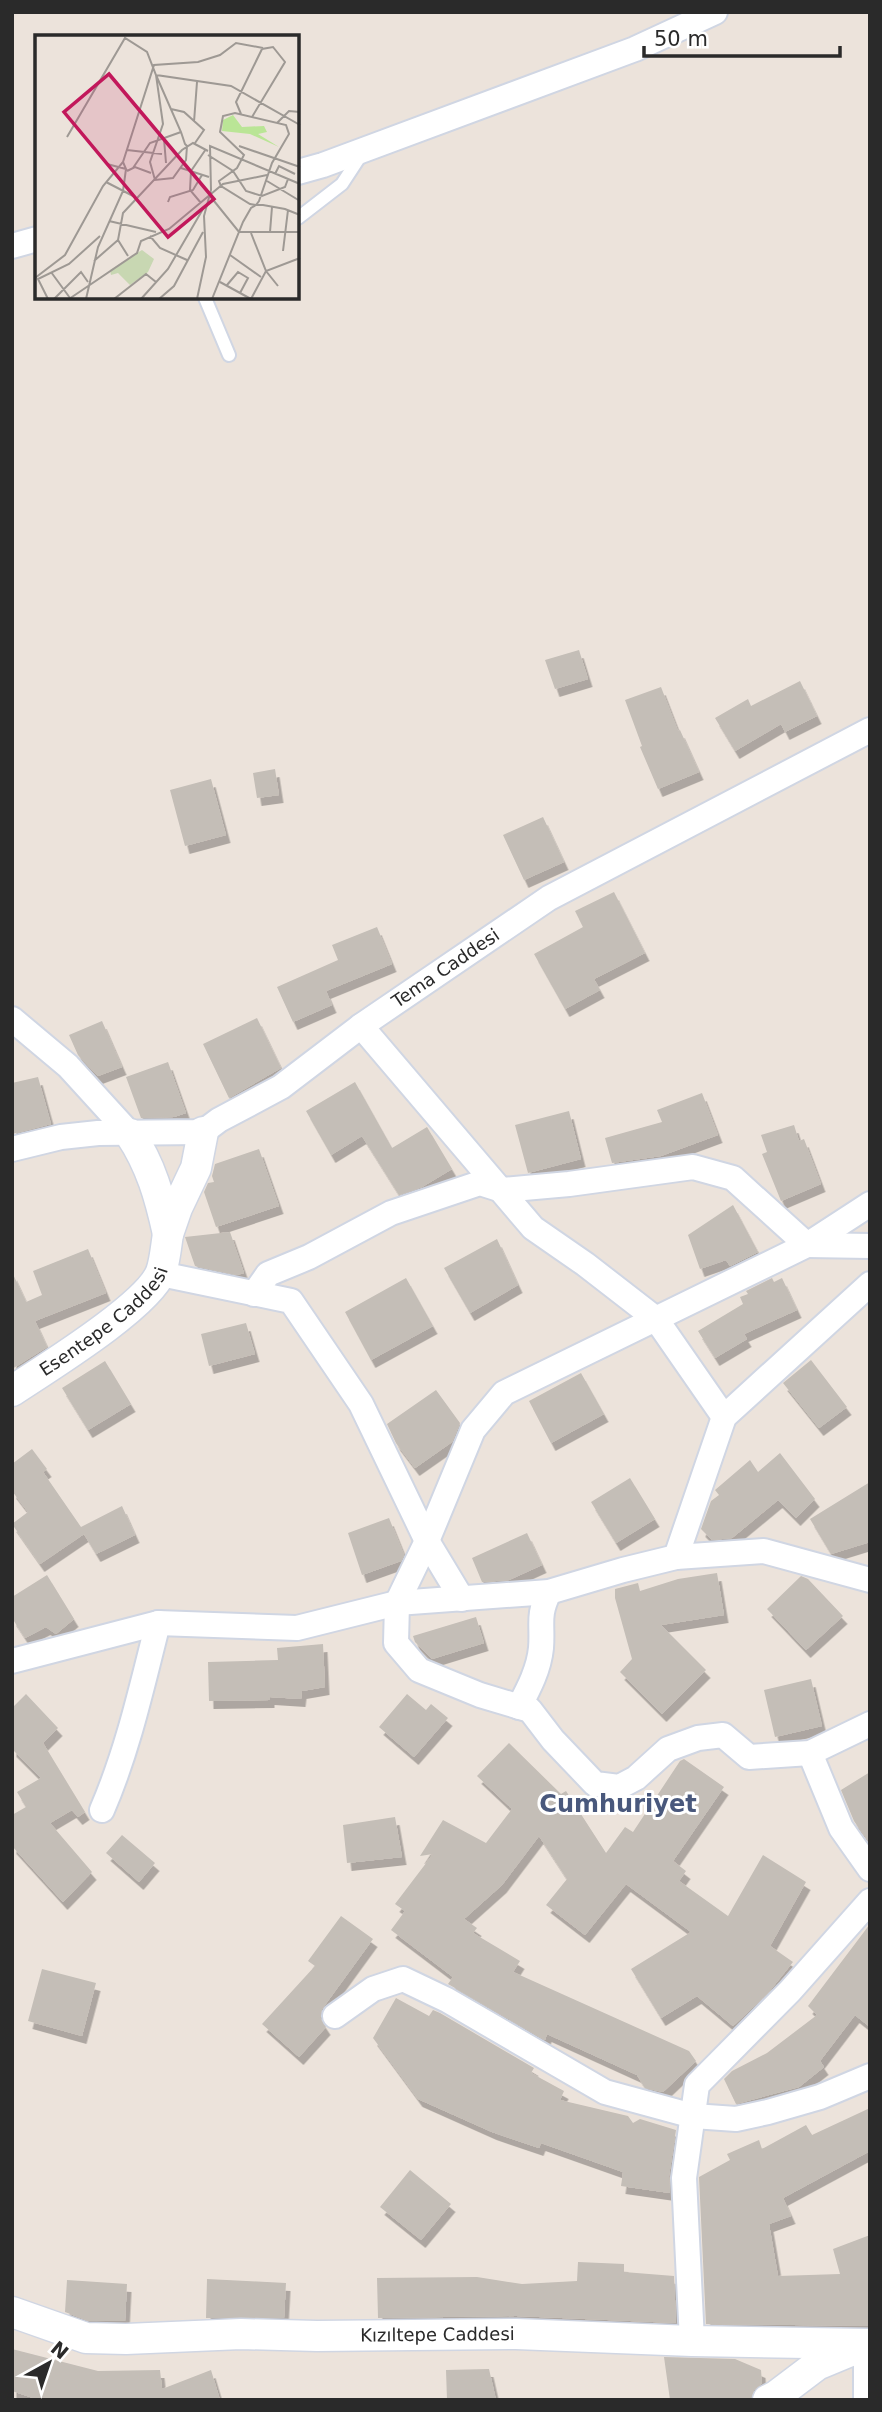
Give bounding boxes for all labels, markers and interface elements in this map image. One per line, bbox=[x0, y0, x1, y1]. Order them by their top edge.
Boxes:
scale bar bbox=[644, 14, 840, 58]
text: 50 m bbox=[654, 27, 708, 51]
inset map bbox=[35, 35, 299, 299]
street label: Tema Caddesi bbox=[387, 924, 503, 1012]
street label: Esentepe Caddesi bbox=[35, 1264, 172, 1380]
district label: Cumhuriyet bbox=[539, 1790, 697, 1818]
street label: Kızıltepe Caddesi bbox=[360, 2323, 515, 2346]
north arrow bbox=[14, 2328, 84, 2398]
text: N bbox=[47, 2336, 73, 2364]

